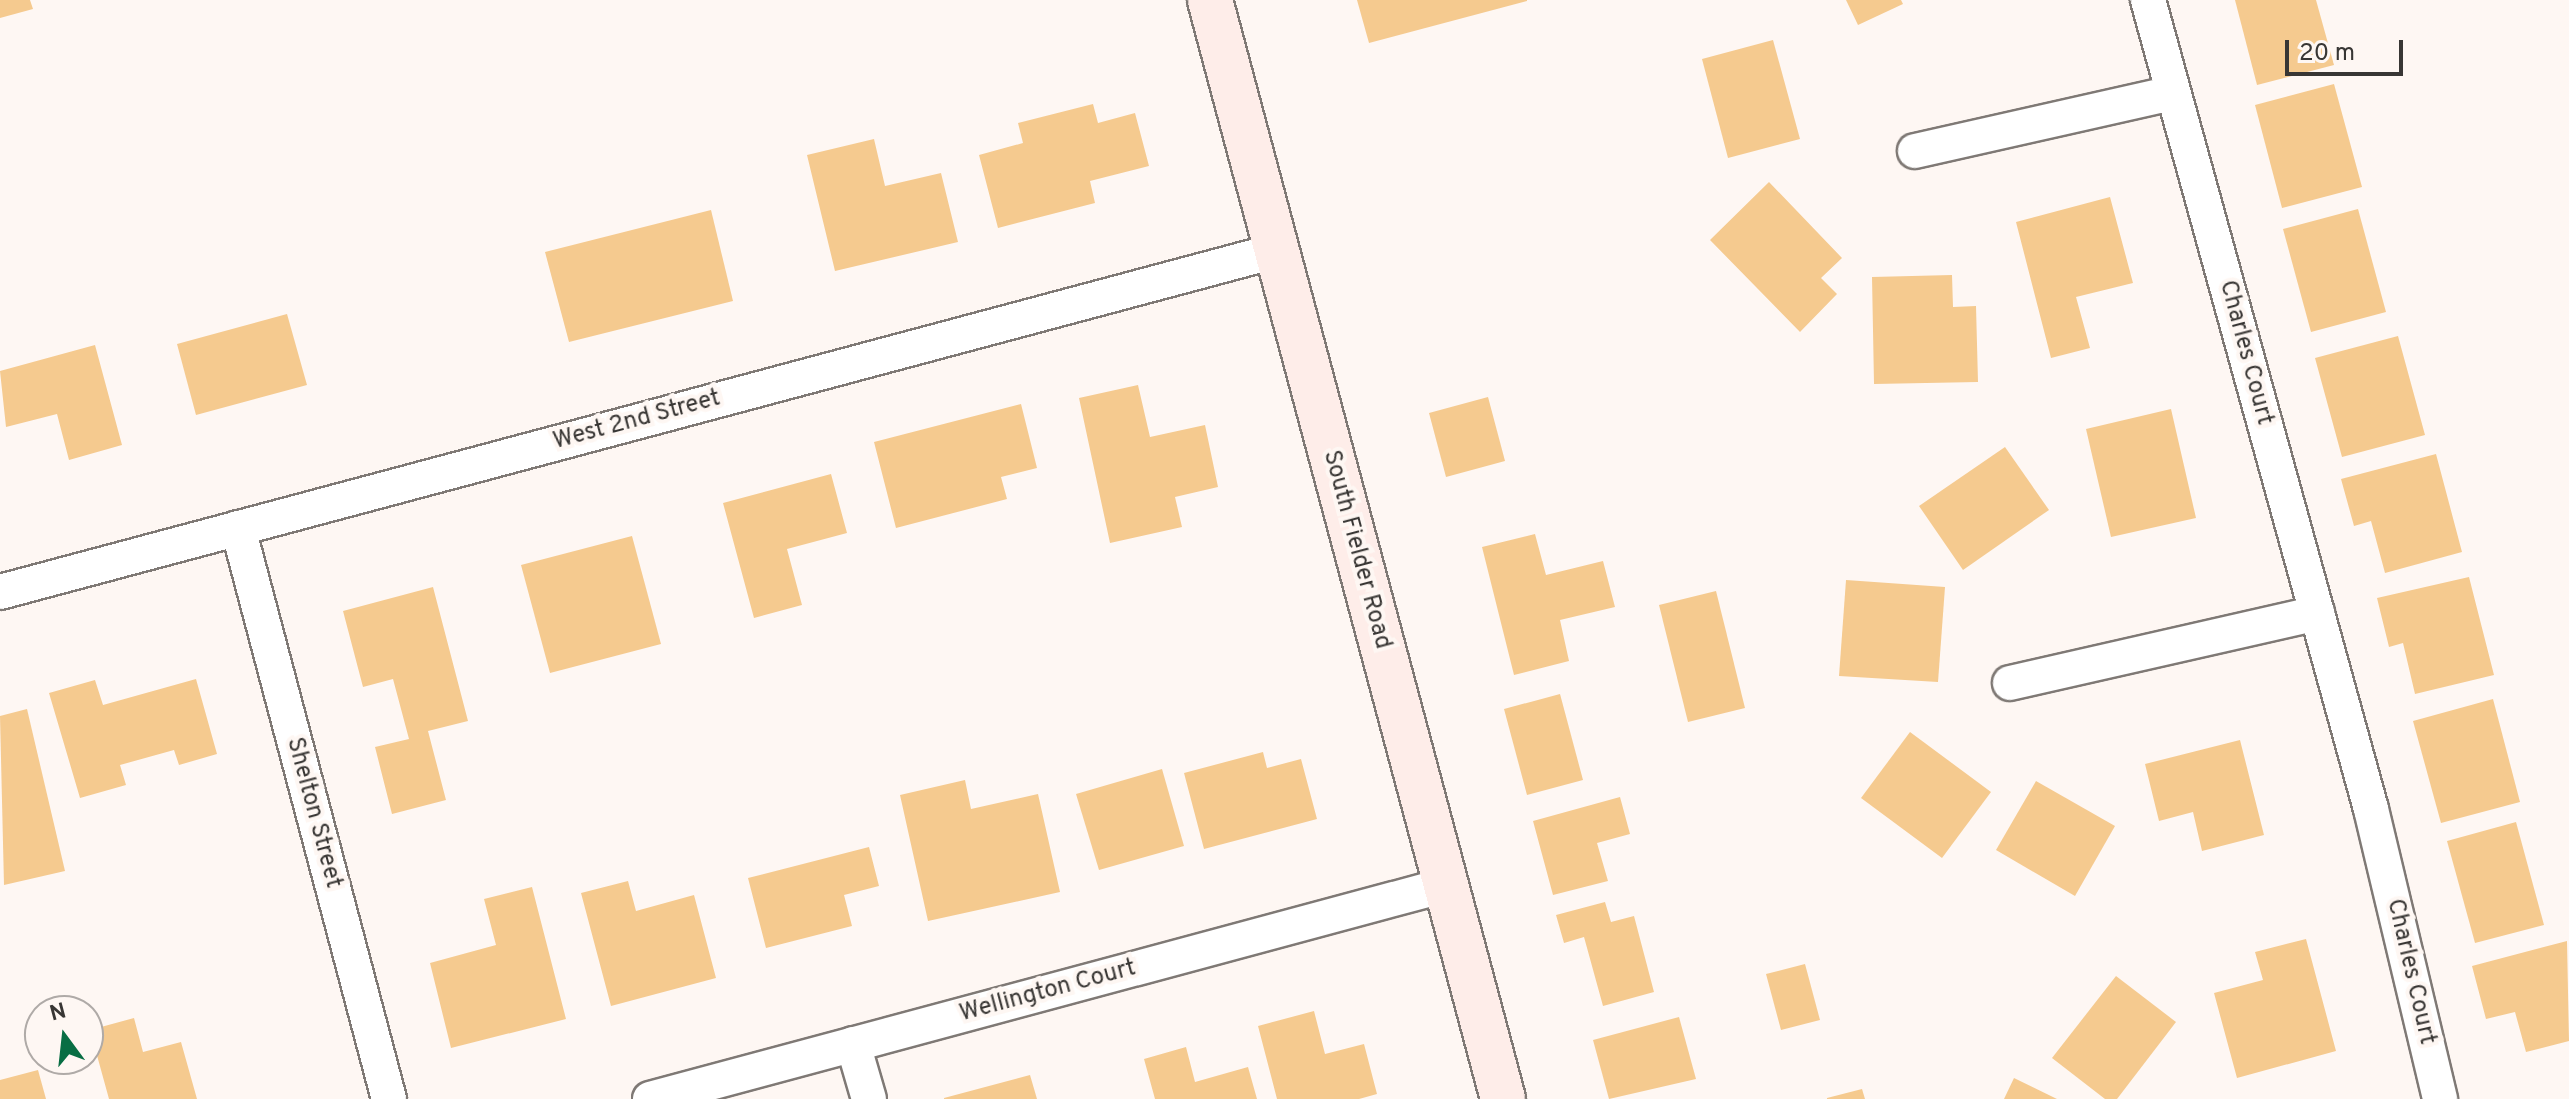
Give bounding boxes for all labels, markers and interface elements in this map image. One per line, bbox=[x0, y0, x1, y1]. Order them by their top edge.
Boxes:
scale bar bbox=[2289, 24, 2407, 74]
text: 20 m bbox=[2299, 39, 2355, 69]
street label: Charles Court bbox=[2212, 277, 2278, 429]
street label: West 2nd Street bbox=[550, 385, 724, 457]
street label: South Fielder Road bbox=[1316, 447, 1396, 653]
street label: Shelton Street bbox=[279, 735, 347, 891]
street label: Charles Court bbox=[2379, 896, 2441, 1048]
street label: Wellington Court bbox=[957, 955, 1139, 1029]
north arrow bbox=[24, 995, 104, 1075]
text: N bbox=[47, 998, 69, 1028]

